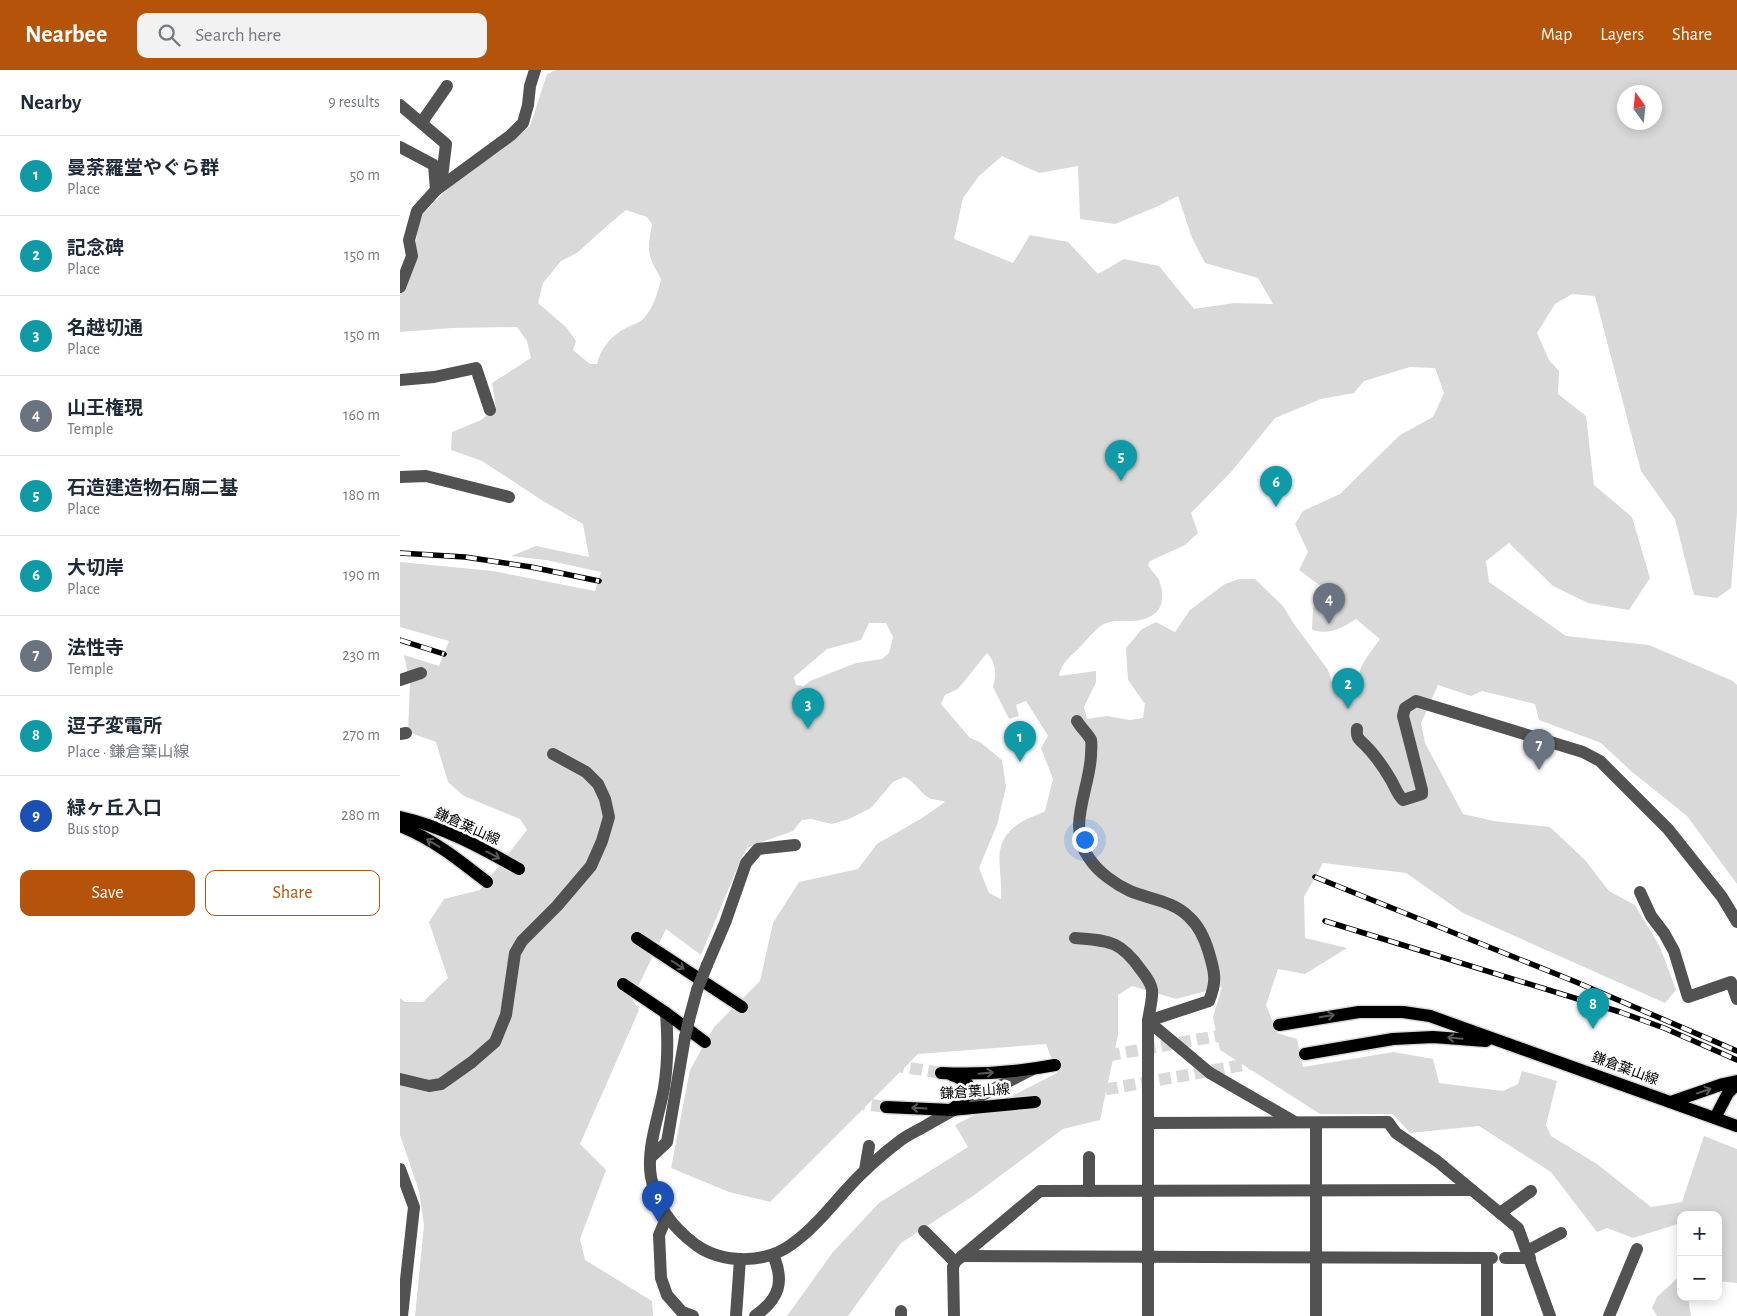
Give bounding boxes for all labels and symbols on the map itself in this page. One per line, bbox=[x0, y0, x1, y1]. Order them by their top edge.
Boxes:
north arrow bbox=[1617, 85, 1662, 130]
pin: 5 bbox=[1105, 440, 1137, 481]
pin: 6 bbox=[1260, 466, 1292, 507]
pin: 4 bbox=[1313, 583, 1345, 624]
pin: 2 bbox=[1332, 668, 1364, 709]
pin: 3 bbox=[792, 688, 824, 729]
pin: 1 bbox=[1004, 721, 1036, 762]
pin: 7 bbox=[1523, 729, 1555, 770]
street label: 鎌倉葉山線 bbox=[432, 805, 503, 848]
your location bbox=[1072, 827, 1098, 853]
one-way arrow bbox=[427, 837, 441, 847]
one-way arrow bbox=[486, 850, 501, 860]
one-way arrow bbox=[671, 960, 685, 970]
pin: 8 bbox=[1577, 988, 1609, 1029]
one-way arrow bbox=[1318, 1011, 1334, 1021]
one-way arrow bbox=[1447, 1034, 1463, 1043]
street label: 鎌倉葉山線 bbox=[1590, 1049, 1661, 1088]
one-way arrow bbox=[978, 1069, 994, 1078]
street label: 鎌倉葉山線 bbox=[939, 1081, 1010, 1101]
one-way arrow bbox=[1696, 1086, 1711, 1095]
one-way arrow bbox=[911, 1104, 927, 1113]
pin: 9 bbox=[642, 1181, 674, 1222]

